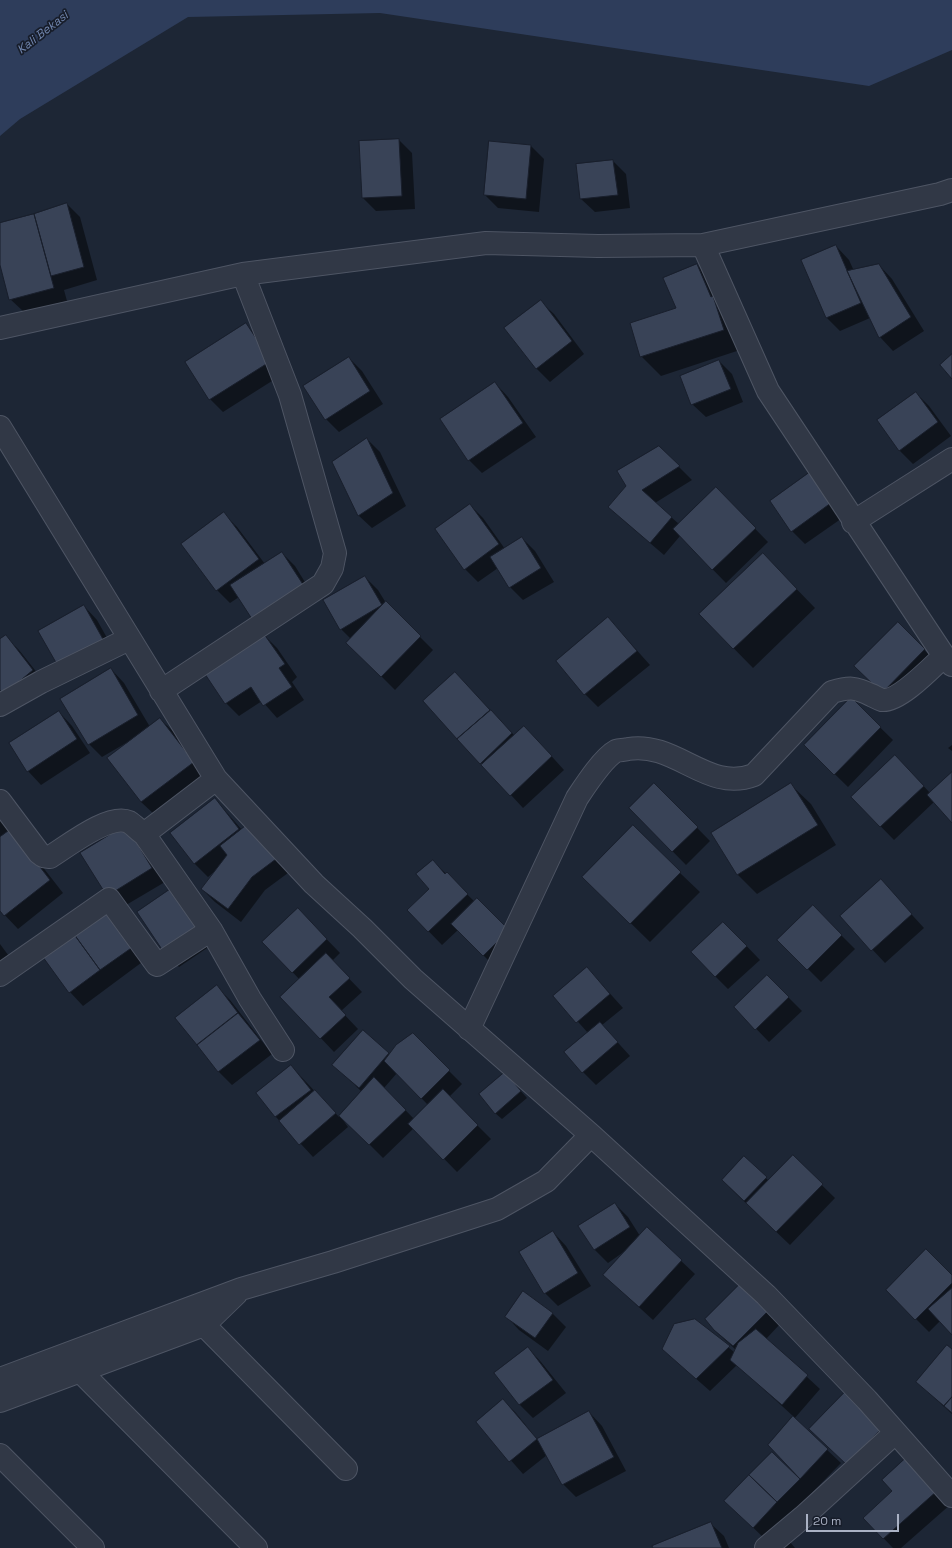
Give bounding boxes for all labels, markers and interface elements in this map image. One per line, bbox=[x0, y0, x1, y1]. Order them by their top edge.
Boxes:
water label: Kali Bekasi bbox=[15, 9, 71, 57]
scale bar bbox=[808, 1506, 901, 1532]
text: 20 m bbox=[813, 1513, 841, 1529]

